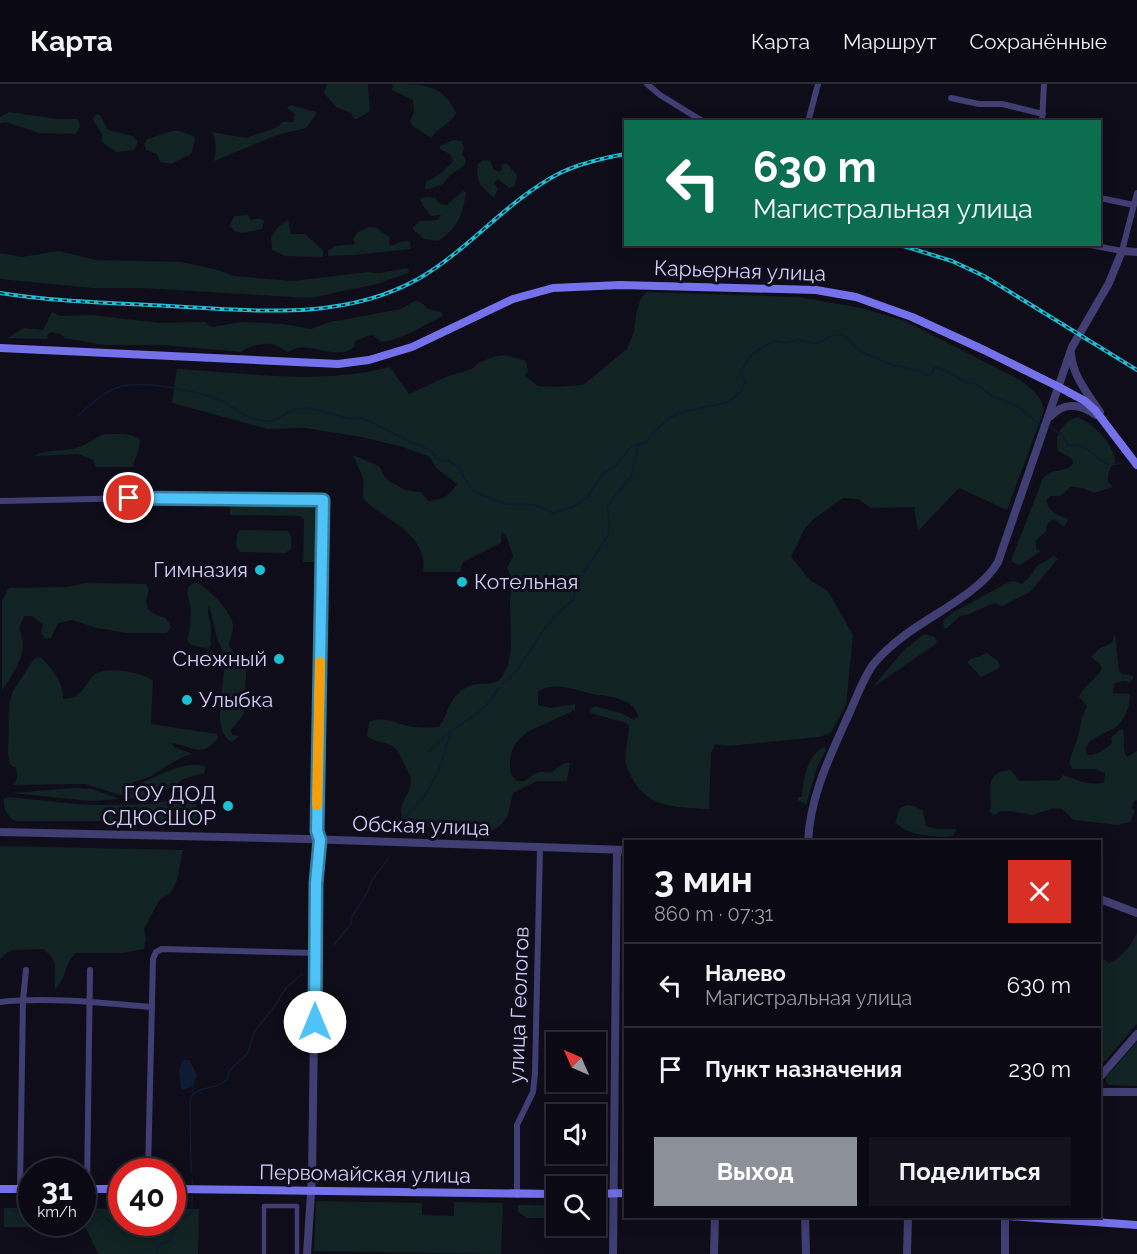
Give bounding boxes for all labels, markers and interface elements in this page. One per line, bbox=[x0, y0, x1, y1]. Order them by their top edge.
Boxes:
text: Карта bbox=[30, 25, 113, 58]
text: Карта bbox=[751, 29, 810, 54]
text: Маршрут bbox=[843, 29, 936, 54]
text: Сохранённые bbox=[969, 29, 1107, 54]
text: 630 m bbox=[753, 143, 877, 192]
icon: left bbox=[654, 144, 732, 222]
text: Магистральная улица bbox=[753, 193, 1033, 224]
street label: Карьерная улица bbox=[654, 255, 826, 286]
pin bbox=[103, 472, 154, 523]
icon: arrive bbox=[112, 481, 145, 514]
place label: Гимназия bbox=[153, 557, 248, 582]
marker: Гимназия bbox=[253, 563, 267, 577]
place label: Котельная bbox=[474, 569, 578, 594]
marker: Котельная bbox=[455, 575, 469, 589]
place label: Снежный bbox=[173, 646, 267, 671]
marker: Снежный bbox=[272, 652, 286, 666]
place label: Улыбка bbox=[199, 687, 273, 712]
marker: Улыбка bbox=[180, 693, 194, 707]
place label: ГОУ ДОД СДЮСШОР bbox=[102, 781, 216, 830]
marker: ГОУ ДОД СДЮСШОР bbox=[221, 799, 235, 813]
street label: Обская улица bbox=[352, 811, 490, 840]
text: 3 мин bbox=[654, 858, 753, 900]
button: close bbox=[1008, 860, 1071, 923]
text: 860 m · 07:31 bbox=[654, 902, 773, 926]
street label: улица Геологов bbox=[503, 926, 534, 1084]
text: Налево bbox=[705, 960, 786, 986]
icon: left bbox=[654, 969, 687, 1002]
text: 630 m bbox=[1007, 972, 1071, 998]
text: Магистральная улица bbox=[705, 986, 912, 1010]
position arrow bbox=[283, 990, 347, 1054]
north arrow bbox=[546, 1032, 606, 1092]
map controls bbox=[546, 1032, 606, 1236]
icon: arrive bbox=[654, 1053, 687, 1086]
text: Пункт назначения bbox=[705, 1056, 902, 1082]
text: 230 m bbox=[1008, 1056, 1071, 1082]
button: sound bbox=[546, 1104, 606, 1164]
button: Выход bbox=[654, 1137, 857, 1206]
button: Поделиться bbox=[869, 1137, 1071, 1206]
speed limit sign: 40 bbox=[108, 1158, 186, 1236]
street label: Первомайская улица bbox=[259, 1159, 471, 1188]
text: 31 bbox=[41, 1172, 73, 1207]
button: search bbox=[546, 1176, 606, 1236]
text: km/h bbox=[37, 1203, 77, 1221]

